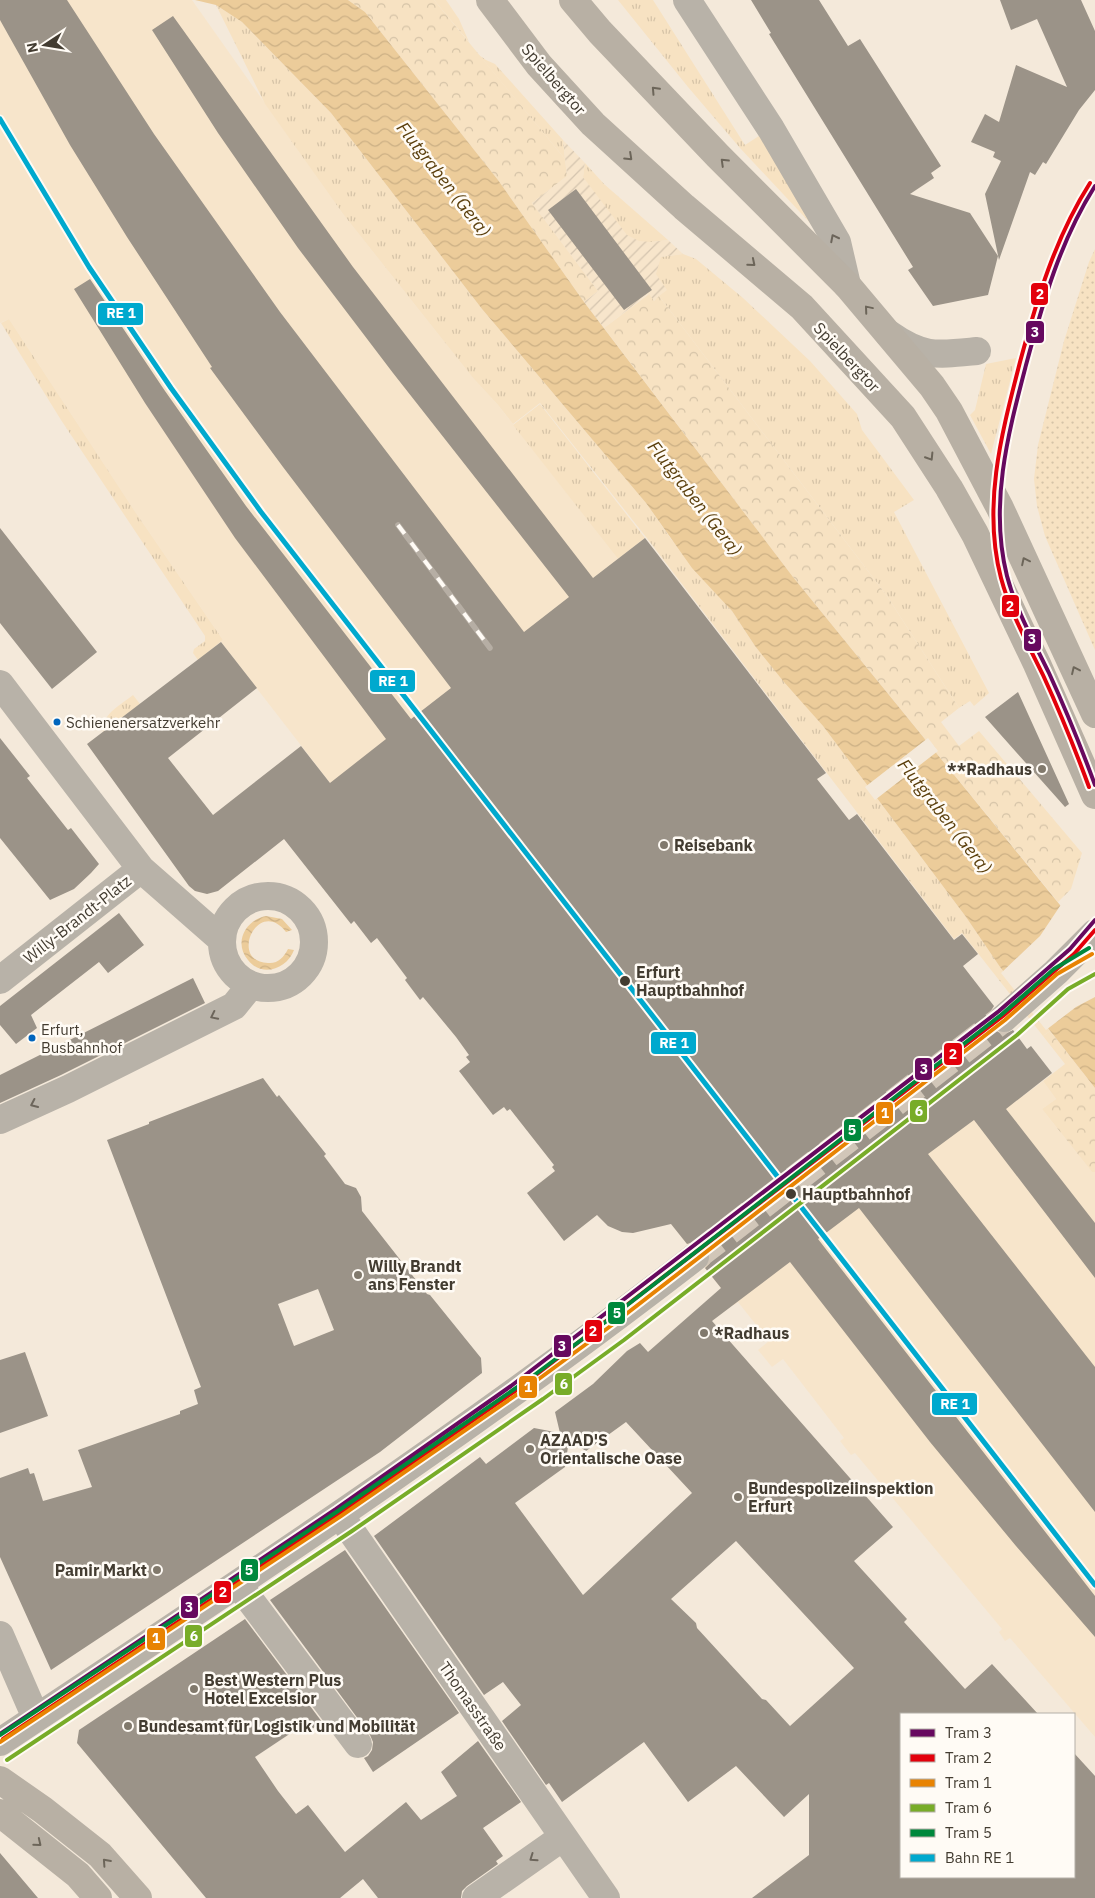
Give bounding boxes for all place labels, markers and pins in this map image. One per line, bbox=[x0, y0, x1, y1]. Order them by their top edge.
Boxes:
place label: Schienenersatzverkehr bbox=[66, 713, 221, 732]
marker: Schienenersatzverkehr bbox=[52, 717, 62, 727]
place label: **Radhaus bbox=[947, 759, 1032, 779]
marker: **Radhaus bbox=[1036, 763, 1048, 775]
place label: Reisebank bbox=[674, 835, 754, 855]
marker: Reisebank bbox=[658, 839, 670, 851]
place label: Erfurt Hauptbahnhof bbox=[636, 962, 744, 1000]
marker: Erfurt Hauptbahnhof bbox=[618, 974, 632, 988]
place label: Erfurt, Busbahnhof bbox=[41, 1020, 122, 1057]
marker: Erfurt, Busbahnhof bbox=[27, 1033, 37, 1043]
place label: Hauptbahnhof bbox=[802, 1184, 910, 1204]
marker: Hauptbahnhof bbox=[784, 1187, 798, 1201]
place label: Willy Brandt ans Fenster bbox=[368, 1256, 461, 1294]
marker: Willy Brandt ans Fenster bbox=[352, 1269, 364, 1281]
place label: *Radhaus bbox=[714, 1323, 789, 1343]
marker: *Radhaus bbox=[698, 1327, 710, 1339]
place label: AZAAD'S Orientalische Oase bbox=[540, 1430, 682, 1468]
marker: AZAAD'S Orientalische Oase bbox=[524, 1443, 536, 1455]
place label: Bundespolizeiinspektion Erfurt bbox=[748, 1478, 934, 1516]
marker: Bundespolizeiinspektion Erfurt bbox=[732, 1491, 744, 1503]
place label: Pamir Markt bbox=[55, 1560, 147, 1580]
marker: Pamir Markt bbox=[151, 1564, 163, 1576]
place label: Best Western Plus Hotel Excelsior bbox=[204, 1670, 341, 1708]
marker: Best Western Plus Hotel Excelsior bbox=[188, 1683, 200, 1695]
place label: Bundesamt für Logistik und Mobilität bbox=[138, 1716, 416, 1736]
marker: Bundesamt für Logistik und Mobilität bbox=[122, 1720, 134, 1732]

